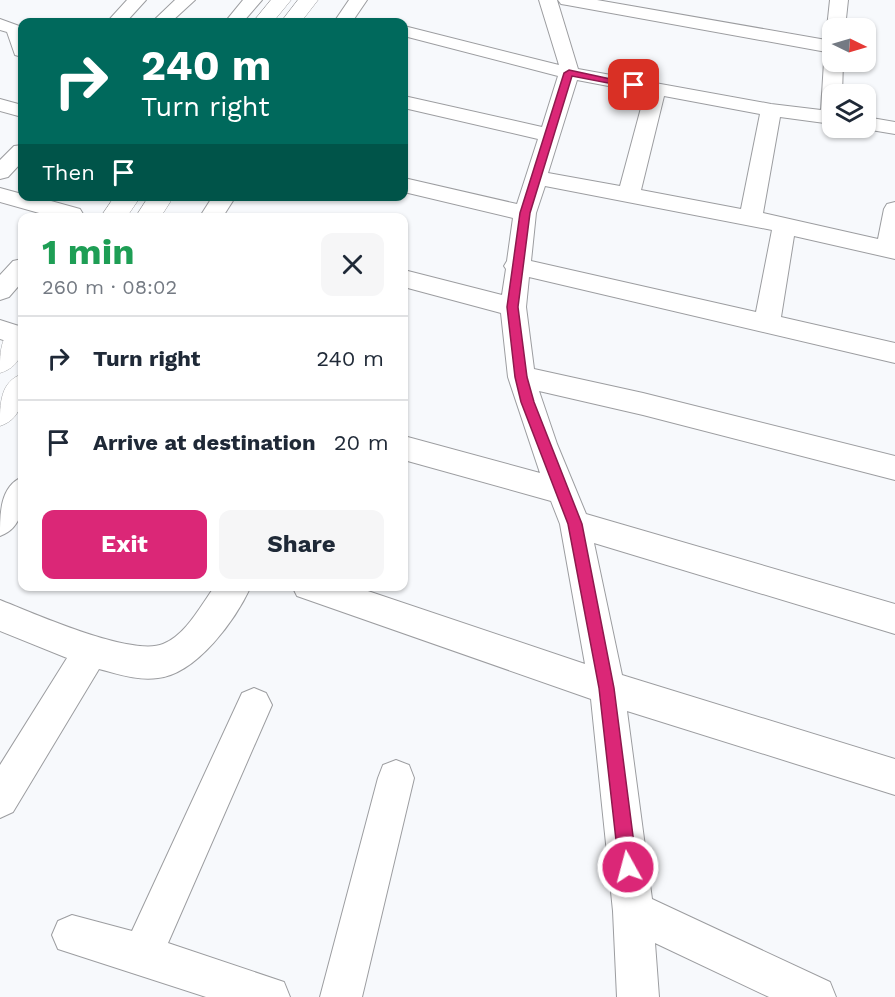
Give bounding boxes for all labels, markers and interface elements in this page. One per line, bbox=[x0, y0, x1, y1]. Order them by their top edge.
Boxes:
north arrow bbox=[822, 18, 876, 72]
map controls bbox=[822, 18, 876, 138]
text: 240 m bbox=[141, 41, 271, 90]
icon: right bbox=[42, 42, 120, 120]
pin bbox=[608, 59, 659, 110]
icon: arrive bbox=[617, 68, 650, 101]
button: layers bbox=[822, 84, 876, 138]
text: Turn right bbox=[141, 91, 270, 123]
icon: arrive bbox=[107, 156, 140, 189]
text: Then bbox=[42, 160, 95, 185]
text: 1 min bbox=[42, 231, 134, 273]
button: close bbox=[321, 233, 384, 296]
text: 260 m · 08:02 bbox=[42, 275, 177, 299]
icon: right bbox=[42, 342, 75, 375]
text: Turn right bbox=[93, 346, 200, 371]
text: 240 m bbox=[316, 346, 384, 371]
icon: arrive bbox=[42, 426, 75, 459]
text: Arrive at destination bbox=[93, 430, 316, 455]
text: 20 m bbox=[334, 430, 389, 455]
button: Exit bbox=[42, 510, 207, 579]
button: Share bbox=[219, 510, 384, 579]
position arrow bbox=[596, 835, 660, 899]

